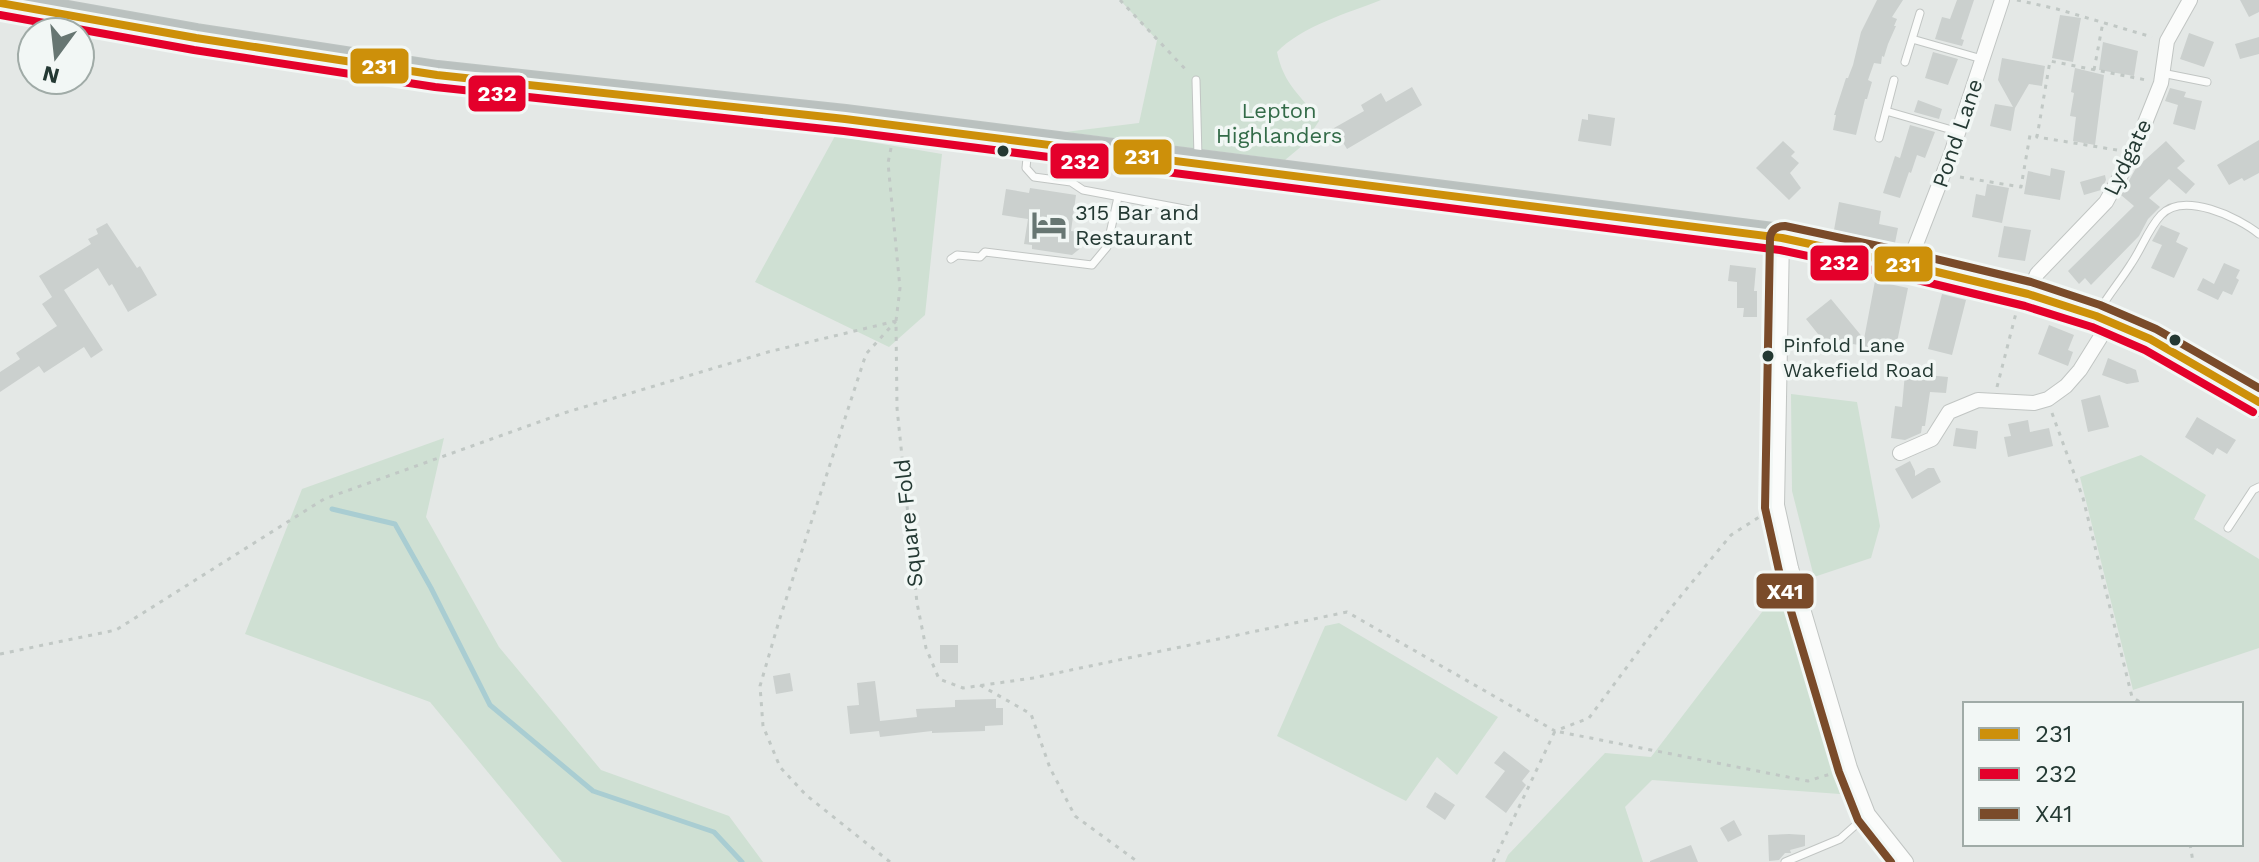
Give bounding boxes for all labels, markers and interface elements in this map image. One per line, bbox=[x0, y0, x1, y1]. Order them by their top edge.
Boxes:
north arrow bbox=[16, 16, 96, 96]
line badge: 231 bbox=[349, 47, 410, 85]
text: 231 bbox=[361, 54, 397, 79]
text: N bbox=[40, 61, 62, 89]
line badge: 232 bbox=[467, 74, 527, 113]
street label: Pond Lane bbox=[1927, 76, 1988, 191]
text: 232 bbox=[477, 81, 517, 106]
park label: Lepton Highlanders bbox=[1216, 98, 1342, 148]
street label: Lydgate bbox=[2098, 115, 2157, 200]
line badge: 231 bbox=[1112, 138, 1173, 176]
line badge: 232 bbox=[1049, 142, 1110, 180]
unlabelled marker bbox=[995, 143, 1011, 159]
text: 231 bbox=[1124, 144, 1160, 169]
text: 232 bbox=[1060, 149, 1100, 174]
place label: 315 Bar and Restaurant bbox=[1075, 200, 1199, 250]
hotel icon: 315 Bar and Restaurant bbox=[1030, 206, 1068, 244]
line badge: 232 bbox=[1809, 244, 1870, 282]
line badge: 231 bbox=[1873, 245, 1934, 283]
text: 232 bbox=[1819, 250, 1859, 275]
text: 231 bbox=[1885, 252, 1921, 277]
unlabelled marker bbox=[2167, 332, 2183, 348]
place label: Pinfold Lane Wakefield Road bbox=[1783, 333, 1934, 382]
marker: Pinfold Lane Wakefield Road bbox=[1760, 348, 1776, 364]
street label: Square Fold bbox=[889, 458, 928, 588]
line badge: X41 bbox=[1755, 572, 1815, 610]
text: X41 bbox=[1767, 579, 1803, 604]
legend bbox=[1963, 702, 2243, 846]
text: 231 bbox=[2035, 720, 2072, 748]
text: 232 bbox=[2035, 760, 2077, 788]
text: X41 bbox=[2035, 800, 2073, 828]

